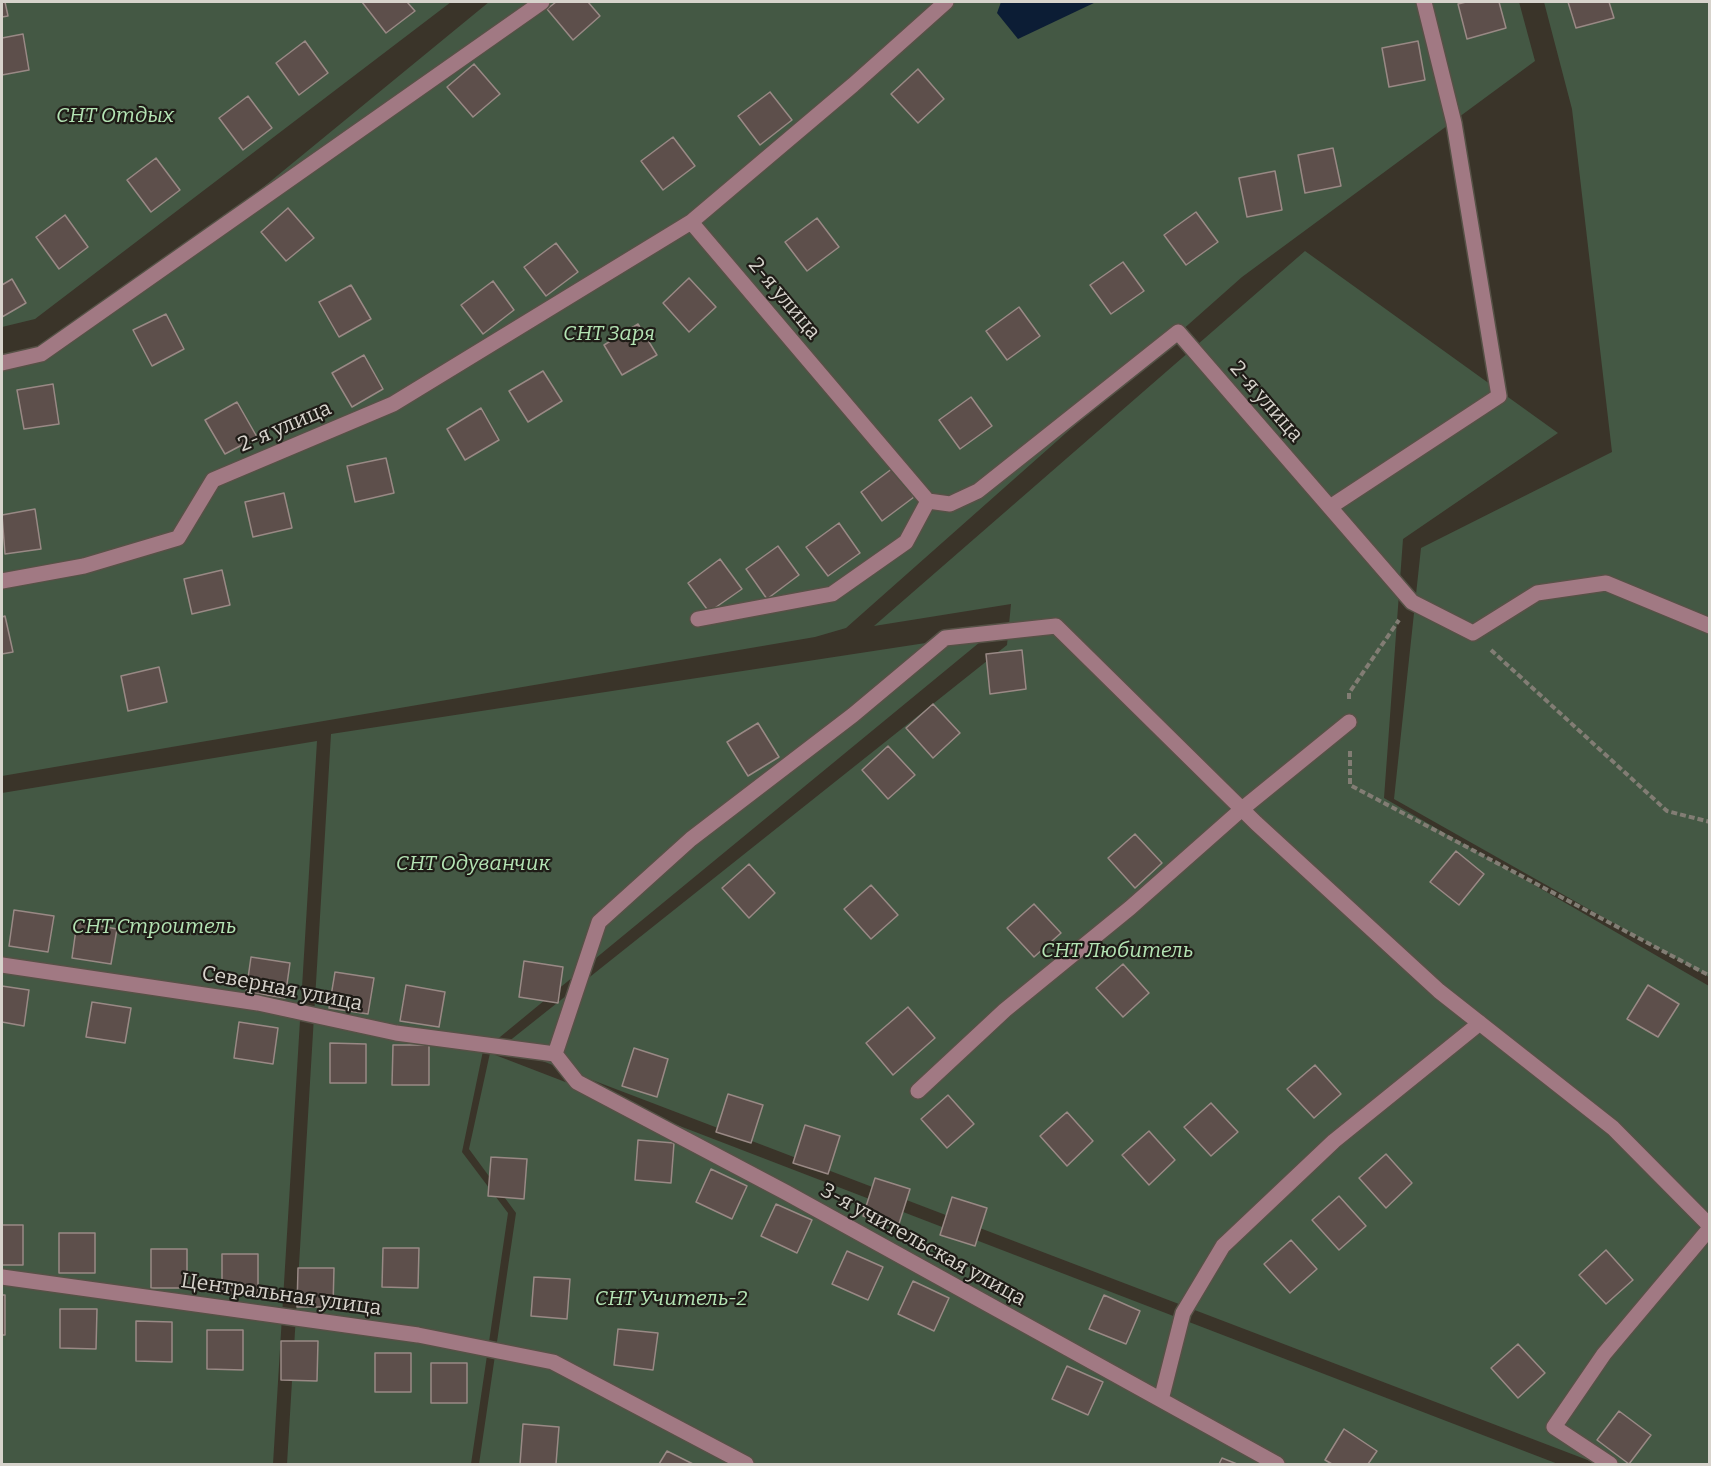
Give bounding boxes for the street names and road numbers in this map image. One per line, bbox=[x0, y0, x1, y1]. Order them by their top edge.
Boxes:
street label: 2-я улица bbox=[743, 253, 825, 345]
street label: 2-я улица bbox=[1224, 357, 1308, 447]
street label: 2-я улица bbox=[235, 396, 335, 458]
street label: Северная улица bbox=[199, 961, 365, 1017]
street label: 3-я учительская улица bbox=[816, 1178, 1030, 1312]
street label: Центральная улица bbox=[179, 1268, 383, 1322]

